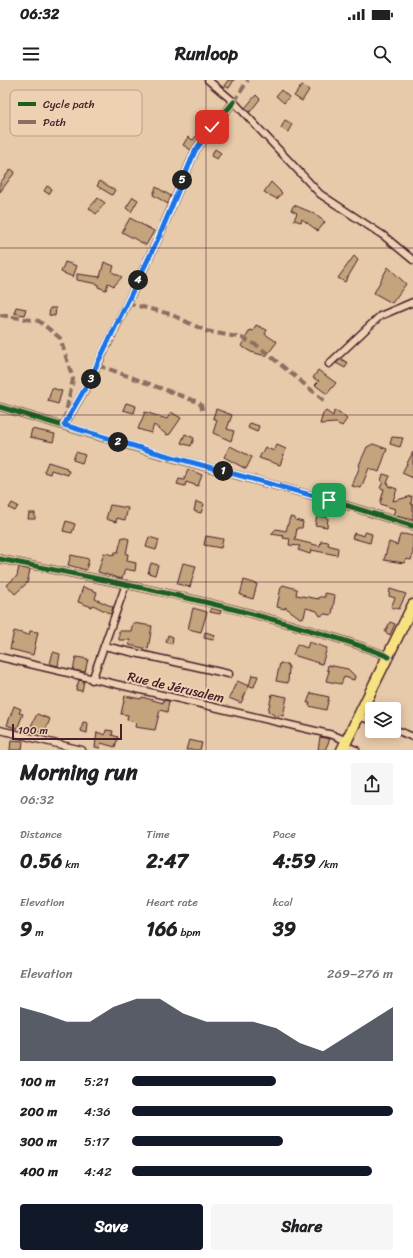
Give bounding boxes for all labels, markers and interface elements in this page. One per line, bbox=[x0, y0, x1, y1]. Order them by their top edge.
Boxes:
text: 06:32 bbox=[20, 1, 59, 27]
text: Runloop bbox=[175, 38, 238, 70]
icon: menu bbox=[20, 43, 42, 65]
icon: search bbox=[371, 43, 393, 65]
legend bbox=[10, 90, 142, 136]
text: Cycle path bbox=[43, 95, 95, 114]
pin bbox=[195, 110, 229, 144]
text: Path bbox=[43, 113, 66, 132]
icon: check bbox=[201, 116, 223, 138]
pin: 5 bbox=[172, 170, 192, 190]
text: 5 bbox=[179, 170, 185, 189]
pin: 4 bbox=[128, 270, 148, 290]
text: 4 bbox=[135, 270, 141, 289]
pin: 3 bbox=[81, 369, 101, 389]
text: 3 bbox=[88, 369, 94, 388]
pin: 2 bbox=[108, 432, 128, 452]
text: 2 bbox=[115, 432, 121, 451]
pin: 1 bbox=[213, 461, 233, 481]
text: 1 bbox=[221, 461, 225, 480]
pin bbox=[312, 483, 346, 517]
icon: arrive bbox=[318, 489, 340, 511]
street label: Rue de Jérusalem bbox=[126, 665, 226, 709]
map controls bbox=[365, 702, 401, 738]
button: layers bbox=[365, 702, 401, 738]
text: 100 m bbox=[18, 721, 48, 740]
scale bar bbox=[12, 722, 122, 741]
text: Morning run bbox=[20, 753, 138, 792]
button: share bbox=[351, 763, 393, 805]
text: 06:32 bbox=[20, 788, 54, 811]
text: Distance bbox=[20, 825, 62, 844]
text: Time bbox=[146, 825, 170, 844]
text: Pace bbox=[273, 825, 296, 844]
text: 0.56 bbox=[20, 844, 62, 879]
text: 2:47 bbox=[146, 844, 188, 879]
text: 4:59 bbox=[273, 844, 316, 879]
text: km bbox=[62, 855, 79, 874]
text: /km bbox=[316, 855, 338, 874]
text: Elevation bbox=[20, 893, 65, 912]
text: Heart rate bbox=[146, 893, 198, 912]
text: kcal bbox=[273, 893, 293, 912]
text: 9 bbox=[20, 912, 32, 947]
text: 166 bbox=[146, 912, 178, 947]
text: 39 bbox=[273, 912, 296, 947]
text: m bbox=[32, 923, 44, 942]
text: bpm bbox=[178, 923, 201, 942]
text: Elevation bbox=[20, 962, 73, 985]
text: 269–276 m bbox=[327, 962, 393, 985]
text: 100 m bbox=[20, 1070, 55, 1093]
text: 5:21 bbox=[84, 1070, 109, 1093]
text: 200 m bbox=[20, 1100, 57, 1123]
text: 4:36 bbox=[84, 1100, 111, 1123]
text: 300 m bbox=[20, 1130, 57, 1153]
text: 5:17 bbox=[84, 1130, 109, 1153]
text: 400 m bbox=[20, 1160, 58, 1183]
text: 4:42 bbox=[84, 1160, 112, 1183]
button: Save bbox=[20, 1204, 203, 1250]
button: Share bbox=[211, 1204, 393, 1250]

